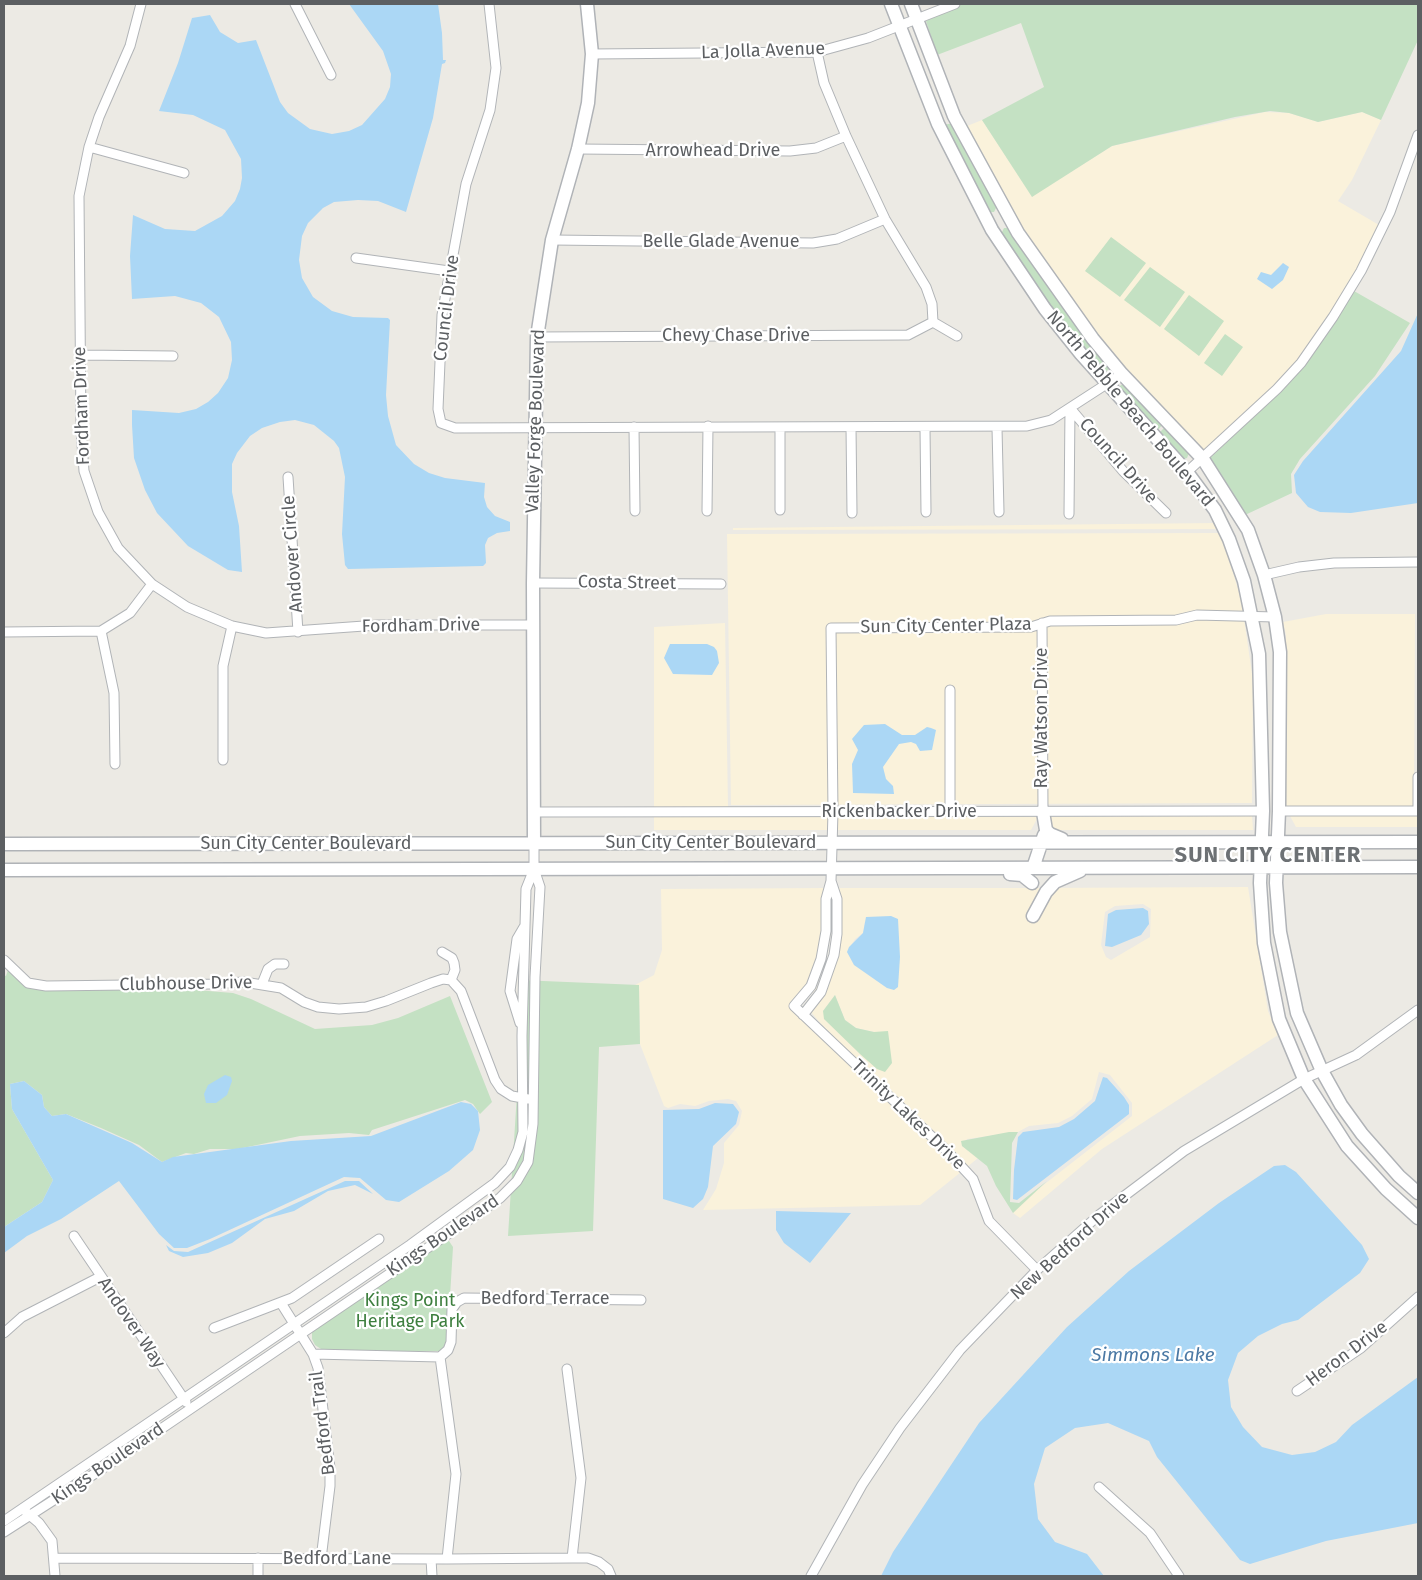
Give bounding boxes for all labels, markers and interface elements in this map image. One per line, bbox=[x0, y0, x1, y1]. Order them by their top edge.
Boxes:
street label: La Jolla Avenue bbox=[701, 38, 825, 64]
street label: Arrowhead Drive bbox=[646, 140, 780, 162]
street label: Belle Glade Avenue bbox=[642, 231, 800, 253]
street label: Council Drive bbox=[430, 253, 464, 363]
street label: North Pebble Beach Boulevard bbox=[1042, 307, 1218, 511]
street label: Chevy Chase Drive bbox=[662, 325, 810, 347]
street label: Valley Forge Boulevard bbox=[522, 329, 550, 513]
street label: Fordham Drive bbox=[69, 346, 95, 466]
street label: Council Drive bbox=[1074, 414, 1162, 508]
street label: Andover Circle bbox=[278, 495, 308, 613]
street label: Costa Street bbox=[578, 571, 676, 595]
street label: Fordham Drive bbox=[362, 614, 480, 638]
street label: Sun City Center Plaza bbox=[860, 614, 1032, 638]
street label: Ray Watson Drive bbox=[1031, 648, 1053, 788]
street label: Rickenbacker Drive bbox=[821, 801, 977, 823]
street label: Sun City Center Boulevard bbox=[605, 832, 817, 854]
street label: Sun City Center Boulevard bbox=[200, 833, 412, 855]
district label: SUN CITY CENTER bbox=[1173, 843, 1363, 869]
street label: Clubhouse Drive bbox=[119, 972, 253, 996]
street label: Trinity Lakes Drive bbox=[847, 1055, 969, 1175]
street label: New Bedford Drive bbox=[1006, 1187, 1134, 1305]
street label: Kings Boulevard bbox=[383, 1190, 503, 1282]
street label: Andover Way bbox=[93, 1273, 169, 1373]
street label: Bedford Terrace bbox=[480, 1288, 610, 1310]
park label: Kings Point Heritage Park bbox=[355, 1290, 465, 1332]
street label: Heron Drive bbox=[1302, 1316, 1392, 1392]
water label: Simmons Lake bbox=[1091, 1345, 1215, 1367]
street label: Bedford Trail bbox=[306, 1370, 340, 1476]
street label: Kings Boulevard bbox=[48, 1418, 168, 1510]
street label: Bedford Lane bbox=[283, 1548, 391, 1570]

